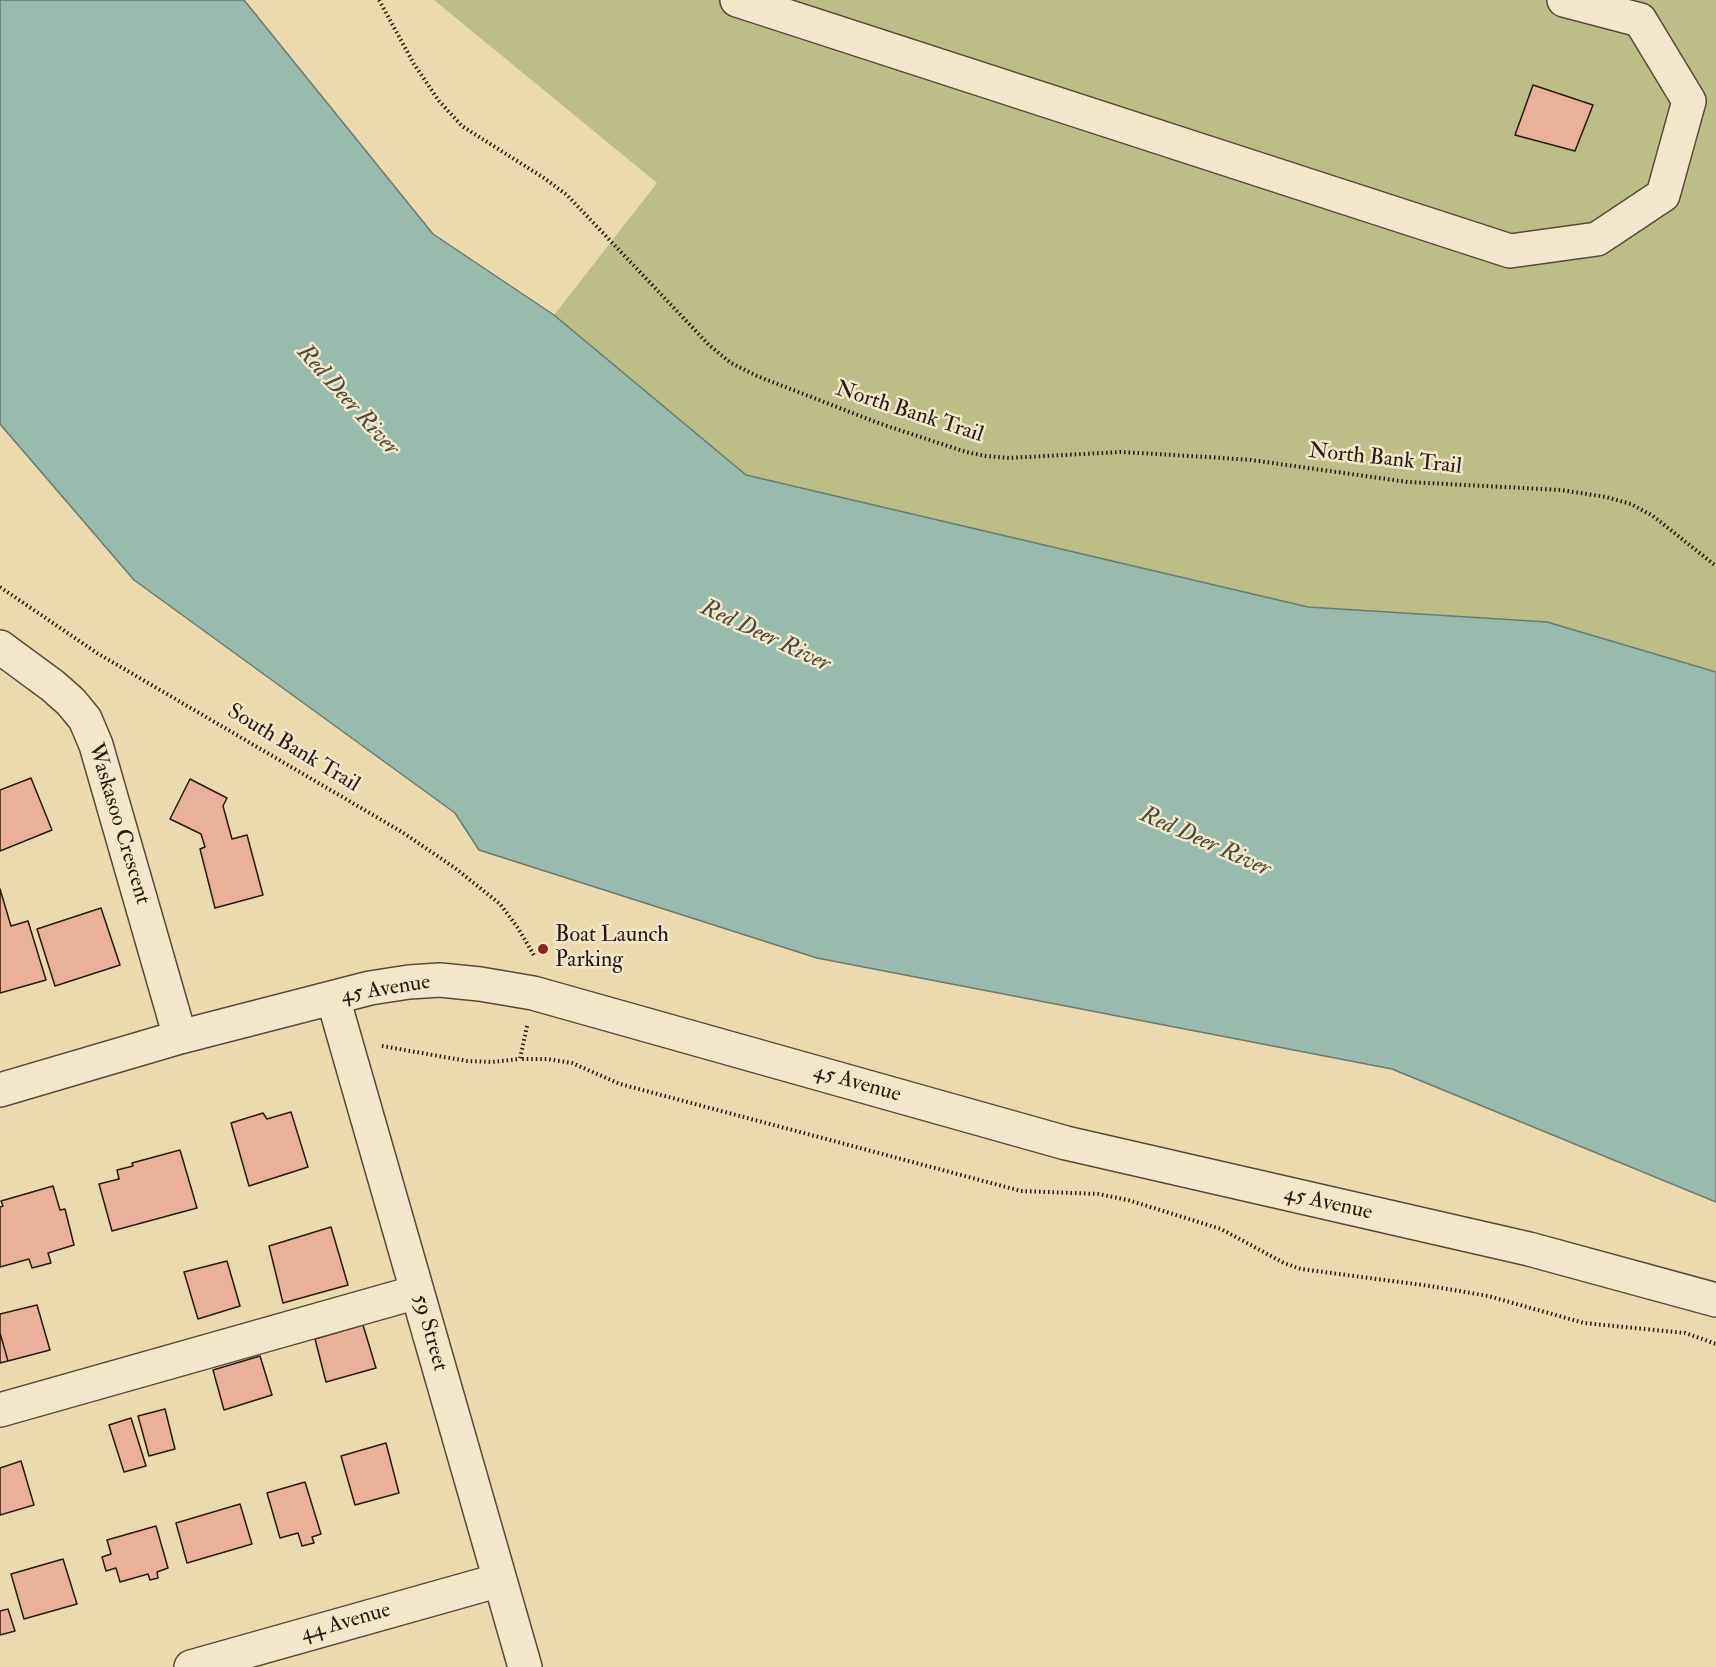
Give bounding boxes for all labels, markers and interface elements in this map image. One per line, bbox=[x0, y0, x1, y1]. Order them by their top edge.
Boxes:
water label: Red Deer River bbox=[290, 339, 404, 463]
street label: North Bank Trail bbox=[832, 377, 986, 449]
street label: North Bank Trail bbox=[1307, 439, 1463, 481]
water label: Red Deer River bbox=[696, 594, 834, 680]
street label: South Bank Trail bbox=[222, 699, 364, 799]
street label: Waskasoo Crescent bbox=[81, 740, 155, 908]
water label: Red Deer River bbox=[1135, 801, 1275, 885]
place label: Boat Launch Parking bbox=[555, 923, 669, 974]
marker: Boat Launch Parking bbox=[536, 942, 550, 956]
street label: 45 Avenue bbox=[340, 970, 432, 1010]
street label: 45 Avenue bbox=[810, 1059, 904, 1109]
street label: 45 Avenue bbox=[1281, 1181, 1375, 1227]
street label: 59 Street bbox=[405, 1292, 453, 1374]
street label: 44 Avenue bbox=[298, 1598, 394, 1648]

